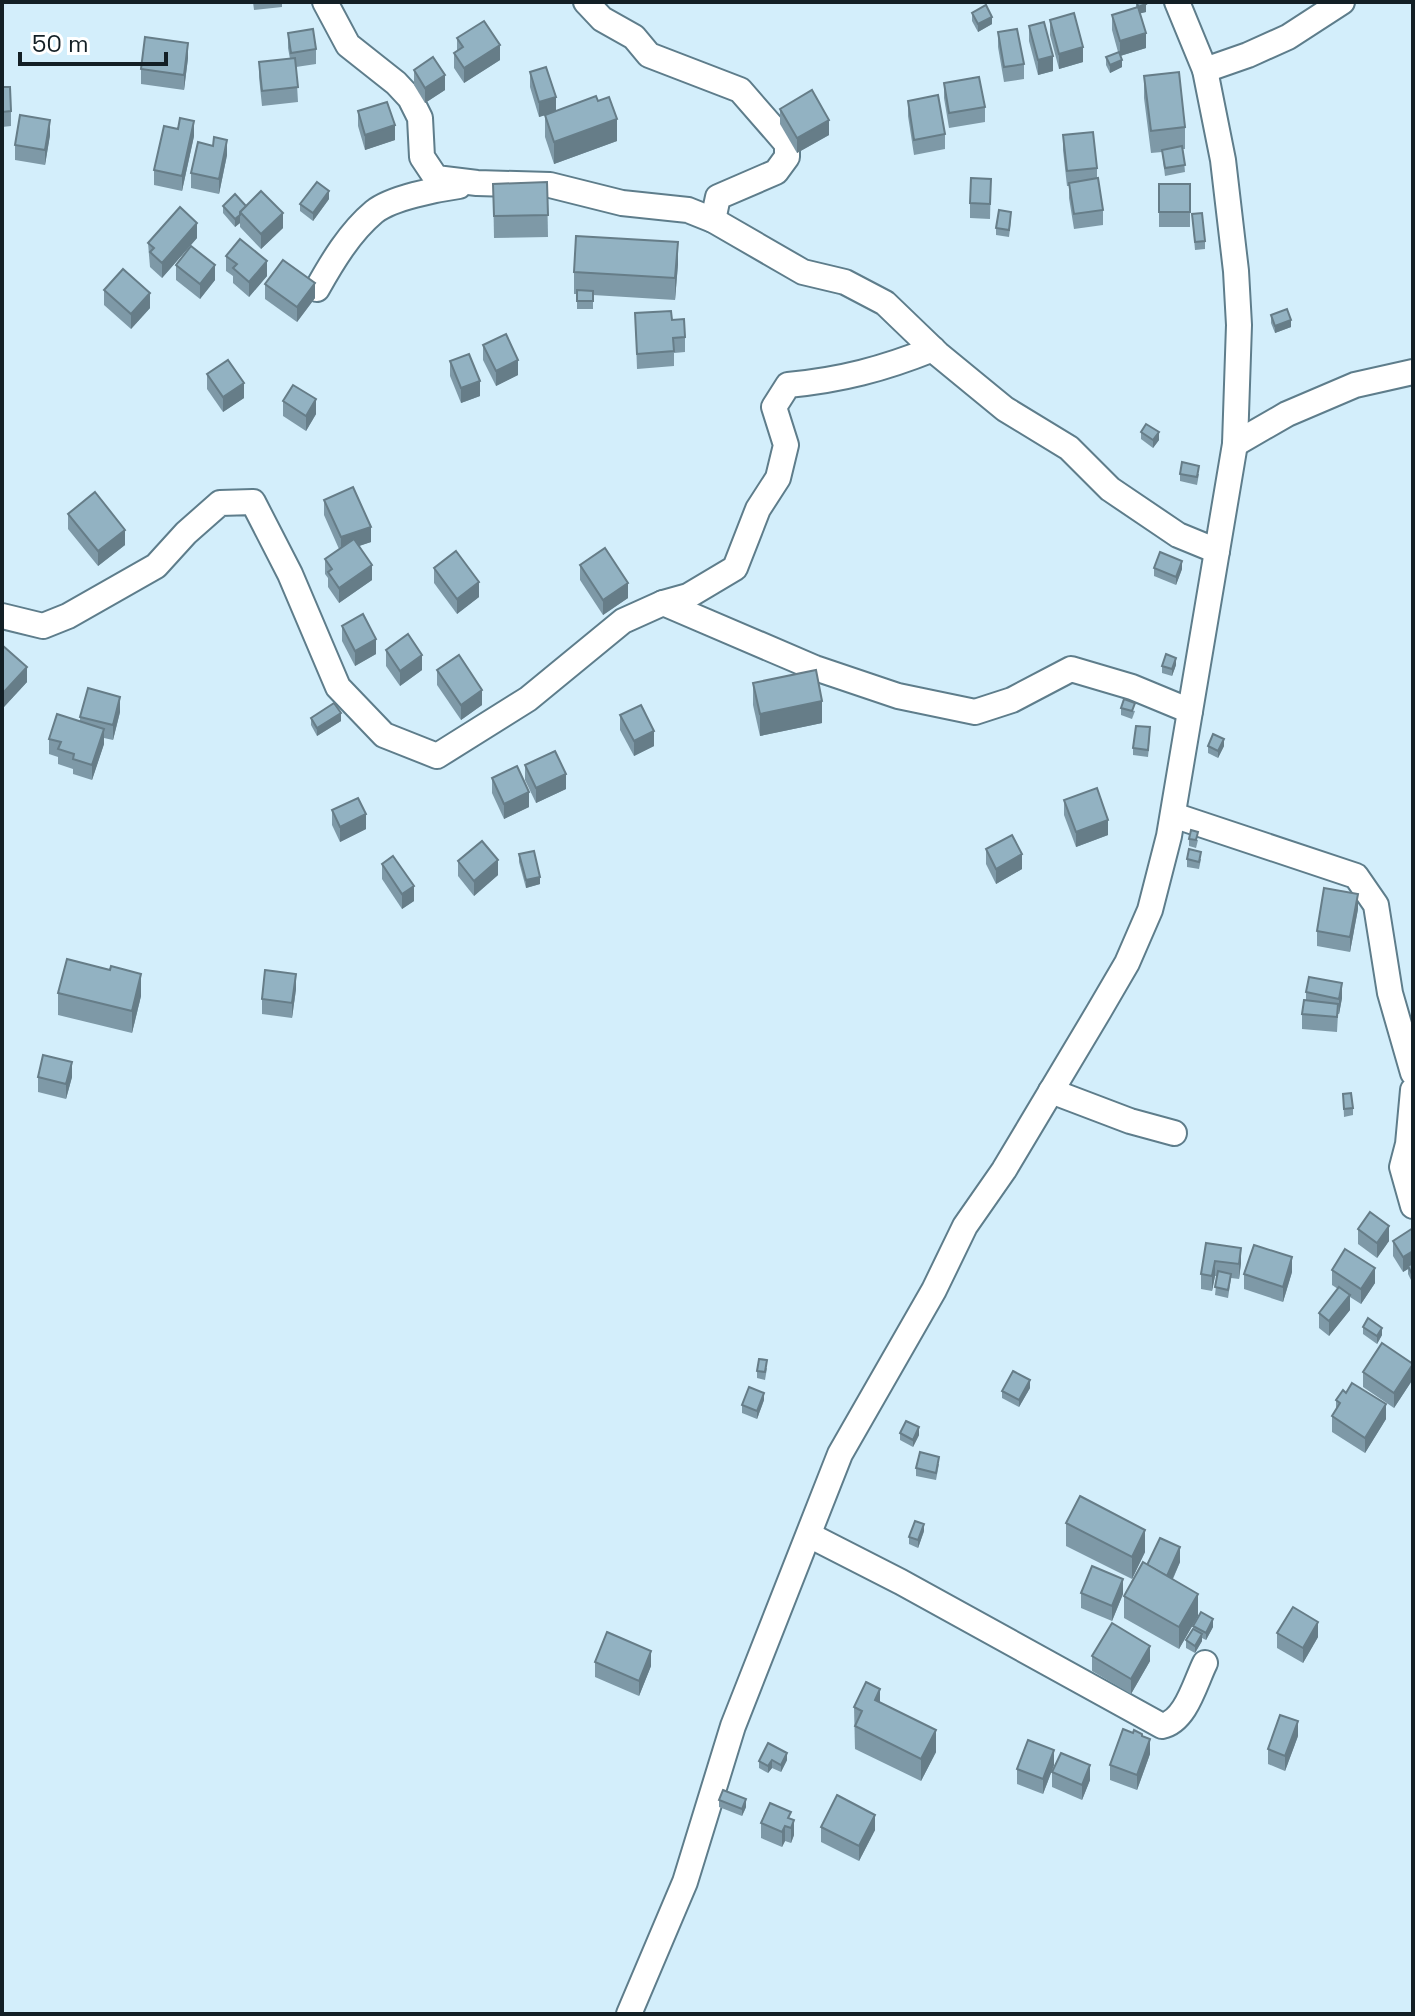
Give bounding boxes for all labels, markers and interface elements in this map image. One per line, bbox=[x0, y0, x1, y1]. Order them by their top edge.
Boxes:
scale bar bbox=[20, 16, 166, 66]
text: 50 m bbox=[32, 28, 89, 59]

